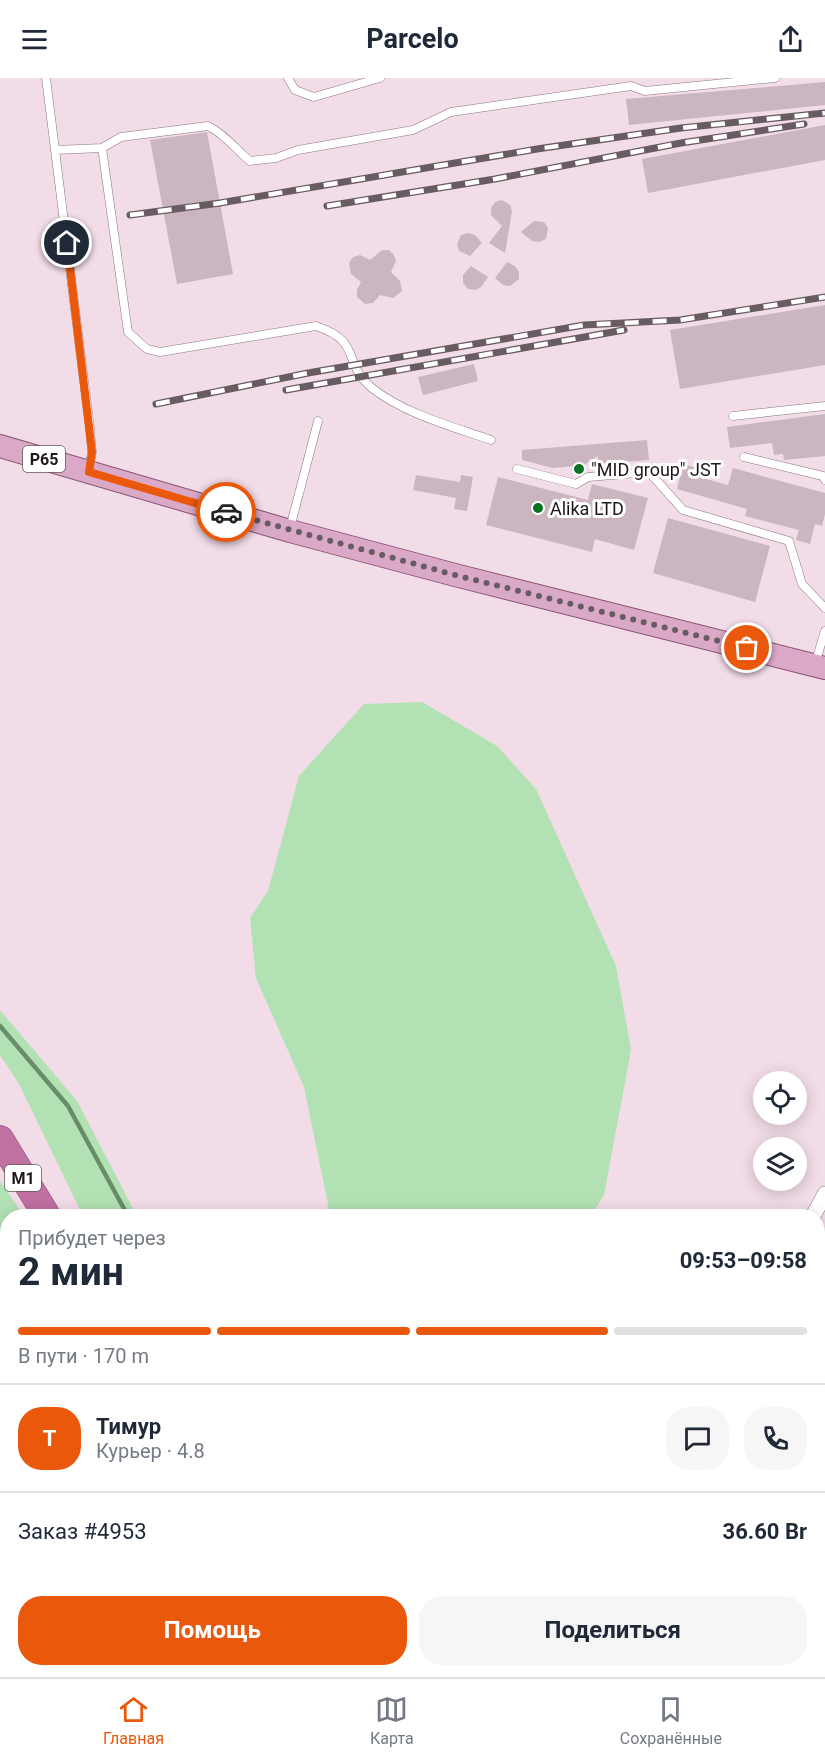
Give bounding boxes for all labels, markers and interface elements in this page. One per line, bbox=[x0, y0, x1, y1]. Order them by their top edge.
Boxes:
icon: menu bbox=[18, 23, 51, 56]
text: Parcelo bbox=[366, 23, 459, 55]
icon: share bbox=[774, 23, 807, 56]
pin bbox=[41, 217, 92, 268]
icon: home bbox=[50, 226, 83, 259]
road number: Р65 bbox=[23, 446, 65, 472]
place label: "MID group" JST bbox=[591, 459, 722, 480]
marker: "MID group" JST bbox=[572, 462, 586, 476]
courier bbox=[196, 482, 256, 542]
icon: car bbox=[210, 496, 243, 529]
place label: Alika LTD bbox=[550, 498, 624, 519]
marker: Alika LTD bbox=[531, 501, 545, 515]
pin bbox=[721, 622, 772, 673]
icon: bag bbox=[730, 631, 763, 664]
map controls bbox=[753, 1071, 807, 1191]
button: locate bbox=[753, 1071, 807, 1125]
button: layers bbox=[753, 1137, 807, 1191]
road number: М1 bbox=[5, 1165, 41, 1191]
text: Прибудет через bbox=[18, 1226, 166, 1250]
text: 09:53–09:58 bbox=[680, 1248, 807, 1273]
text: 2 мин bbox=[18, 1249, 124, 1295]
text: В пути · 170 m bbox=[18, 1344, 149, 1368]
button: chat bbox=[666, 1407, 729, 1470]
button: phone bbox=[744, 1407, 807, 1470]
text: Тимур bbox=[96, 1414, 161, 1439]
text: Т bbox=[43, 1426, 56, 1451]
text: Курьер · 4.8 bbox=[96, 1439, 205, 1463]
text: Заказ #4953 bbox=[18, 1519, 147, 1544]
text: 36.60 Br bbox=[723, 1519, 807, 1544]
button: Помощь bbox=[18, 1596, 407, 1665]
button: Поделиться bbox=[419, 1596, 807, 1665]
tab: Главная bbox=[103, 1693, 164, 1748]
tab: Карта bbox=[370, 1693, 414, 1748]
tab: Сохранённые bbox=[620, 1693, 722, 1748]

